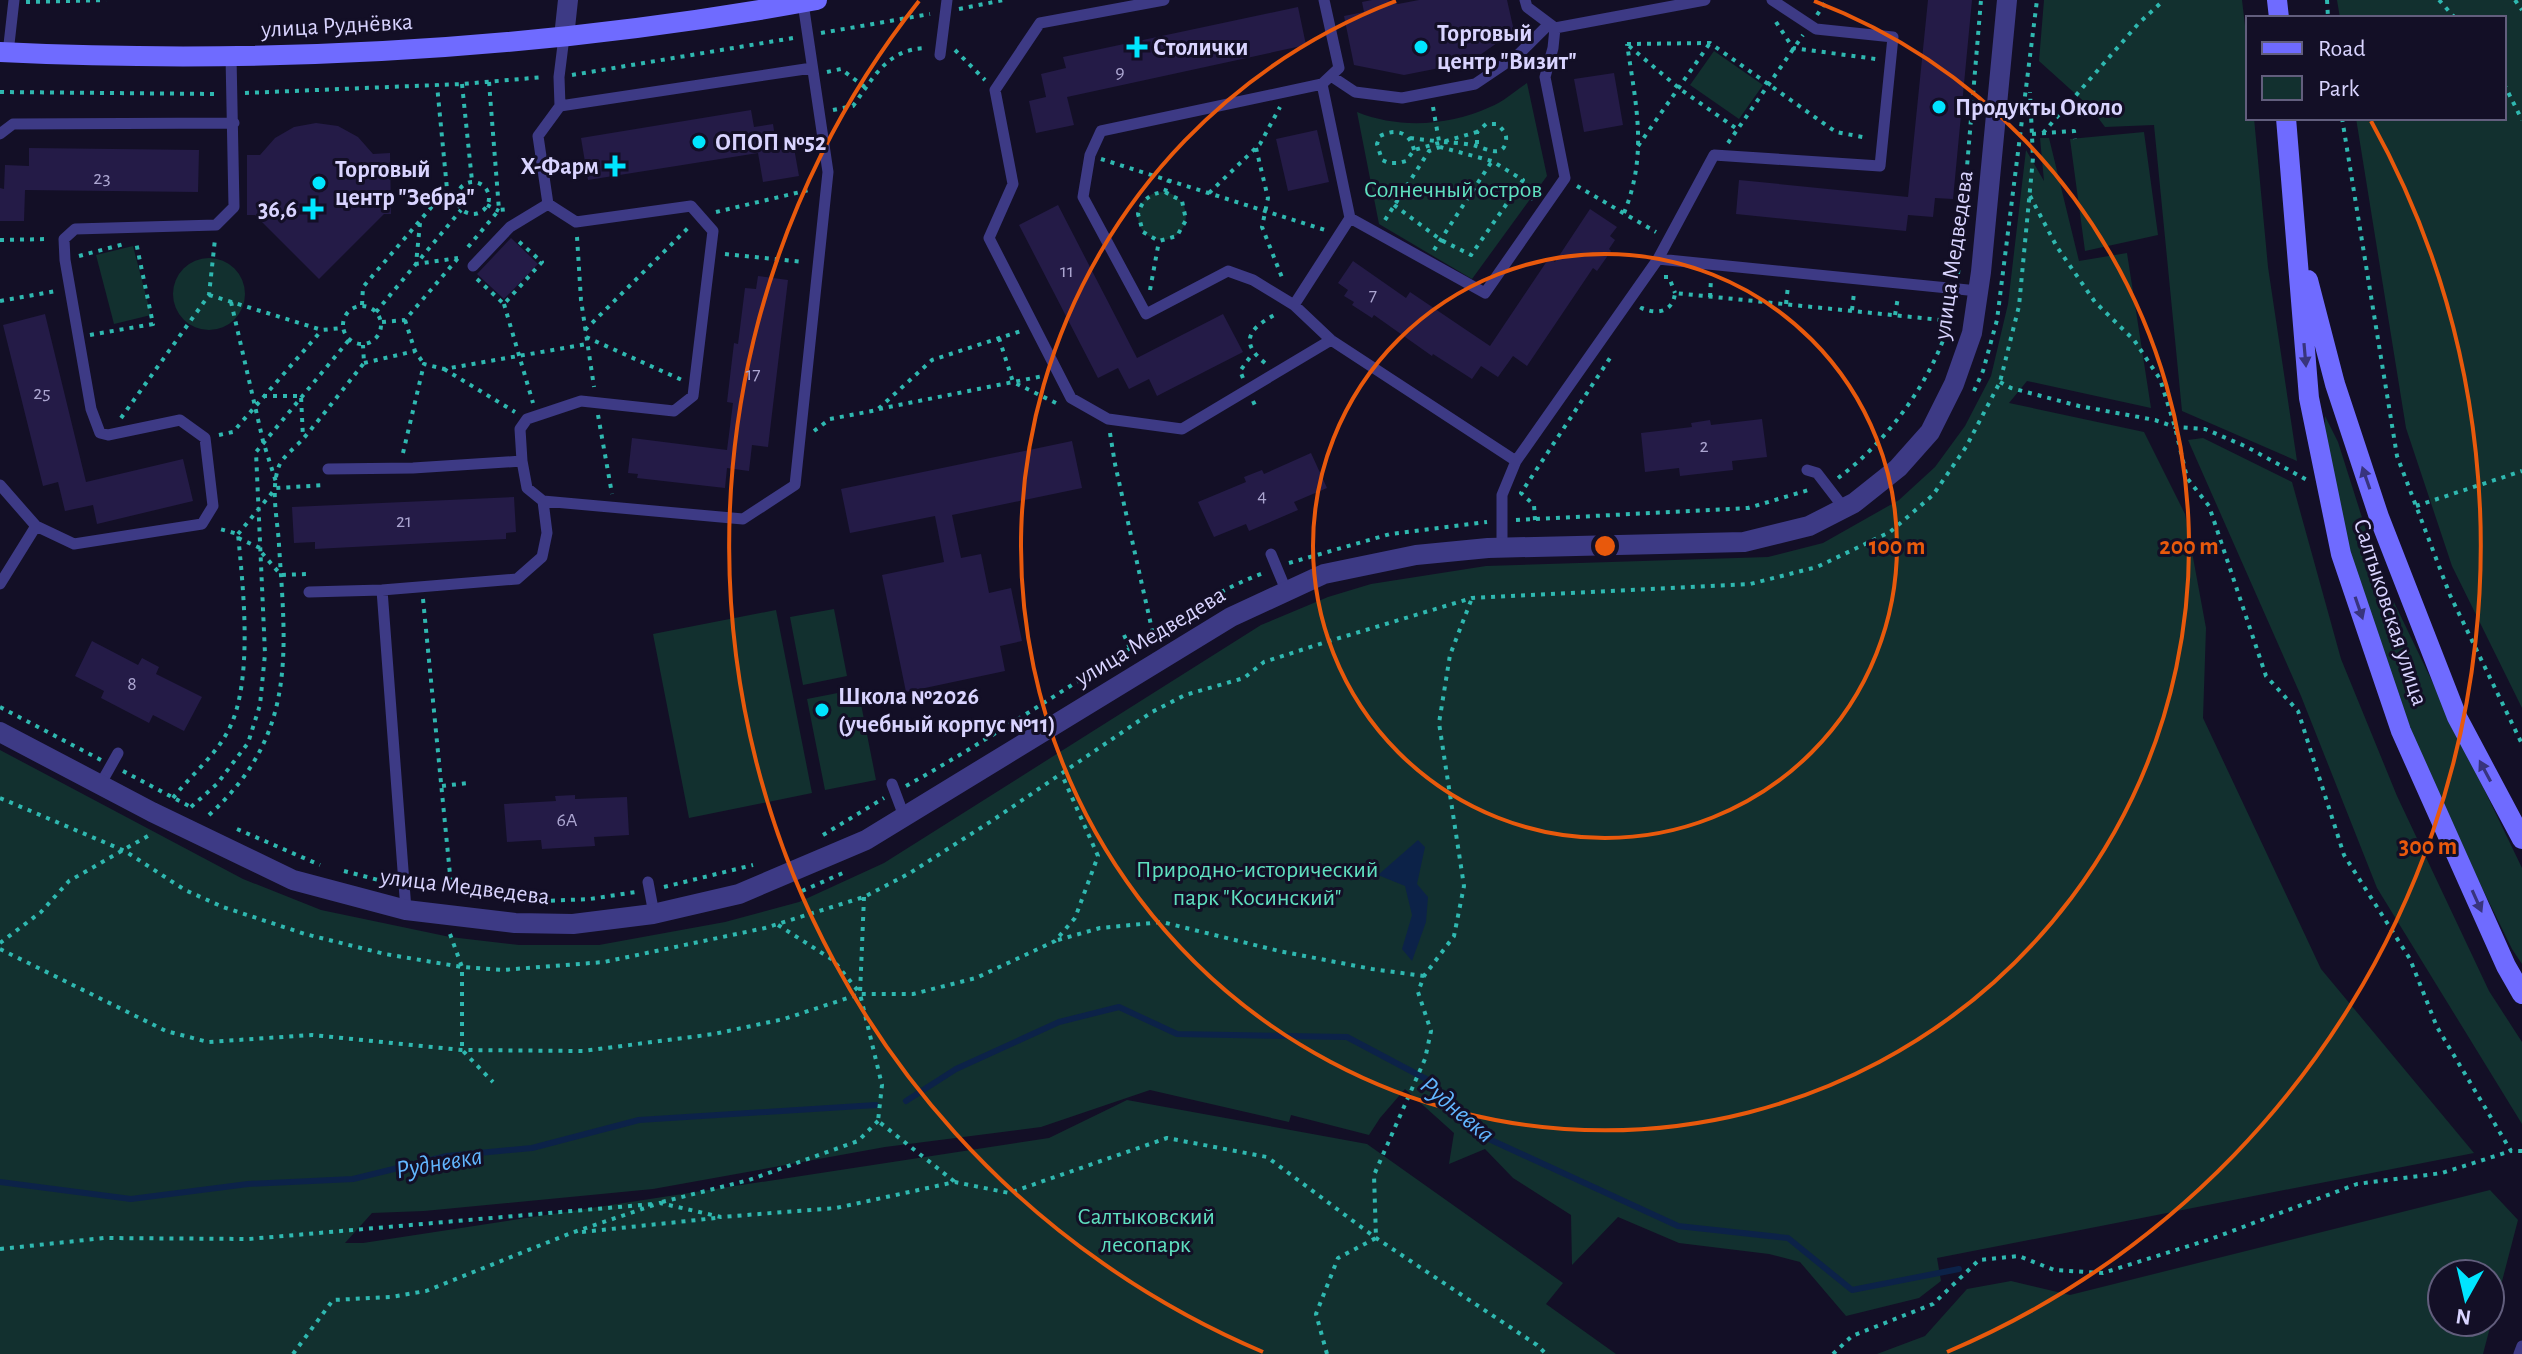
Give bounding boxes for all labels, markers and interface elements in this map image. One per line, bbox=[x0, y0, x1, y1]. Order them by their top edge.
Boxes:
street label: улица Руднёвка bbox=[260, 10, 414, 42]
legend bbox=[2246, 16, 2506, 120]
place label: Торговый центр "Визит" bbox=[1437, 22, 1577, 74]
place label: Столички bbox=[1153, 36, 1248, 60]
text: Road bbox=[2318, 37, 2366, 61]
marker: Столички bbox=[1128, 38, 1146, 56]
marker: Торговый центр "Визит" bbox=[1412, 38, 1430, 56]
house number: 9 bbox=[1115, 62, 1125, 82]
text: Park bbox=[2318, 77, 2359, 101]
place label: Продукты Около bbox=[1955, 96, 2123, 120]
marker: Продукты Около bbox=[1930, 98, 1948, 116]
place label: ОПОП №52 bbox=[715, 131, 826, 155]
marker: ОПОП №52 bbox=[690, 133, 708, 151]
place label: X-Фарм bbox=[520, 155, 599, 179]
marker: X-Фарм bbox=[606, 157, 624, 175]
place label: Торговый центр "Зебра" bbox=[335, 158, 475, 210]
house number: 23 bbox=[93, 168, 111, 188]
street label: улица Медведева bbox=[1930, 169, 1978, 342]
marker: Торговый центр "Зебра" bbox=[310, 174, 328, 192]
park label: Солнечный остров bbox=[1364, 178, 1542, 202]
place label: 36,6 bbox=[258, 198, 297, 222]
marker: 36,6 bbox=[304, 200, 322, 218]
house number: 11 bbox=[1060, 261, 1074, 281]
house number: 7 bbox=[1369, 285, 1377, 305]
one-way arrow bbox=[2299, 343, 2312, 368]
house number: 17 bbox=[745, 364, 761, 384]
house number: 25 bbox=[33, 383, 51, 403]
house number: 2 bbox=[1699, 436, 1709, 456]
one-way arrow bbox=[2360, 466, 2372, 490]
house number: 4 bbox=[1257, 486, 1267, 506]
house number: 21 bbox=[396, 511, 412, 531]
street label: Салтыковская улица bbox=[2348, 516, 2432, 709]
centre of rings bbox=[1591, 532, 1619, 560]
text: 100 m bbox=[1869, 535, 1925, 559]
text: 200 m bbox=[2159, 535, 2219, 559]
street label: улица Медведева bbox=[1070, 583, 1230, 692]
one-way arrow bbox=[2354, 597, 2366, 621]
house number: 8 bbox=[127, 674, 137, 694]
place label: Школа №2026 (учебный корпус №11) bbox=[838, 685, 1056, 737]
marker: Школа №2026 (учебный корпус №11) bbox=[813, 701, 831, 719]
one-way arrow bbox=[2479, 759, 2492, 782]
house number: 6А bbox=[556, 810, 578, 830]
text: 300 m bbox=[2399, 835, 2457, 859]
park label: Природно-исторический парк "Косинский" bbox=[1136, 858, 1378, 910]
street label: улица Медведева bbox=[378, 865, 551, 909]
one-way arrow bbox=[2470, 890, 2484, 913]
water label: Рудневка bbox=[1416, 1072, 1499, 1148]
water label: Рудневка bbox=[394, 1143, 484, 1183]
park label: Салтыковский лесопарк bbox=[1077, 1205, 1215, 1257]
north arrow bbox=[2426, 1258, 2506, 1338]
text: N bbox=[2454, 1305, 2472, 1329]

